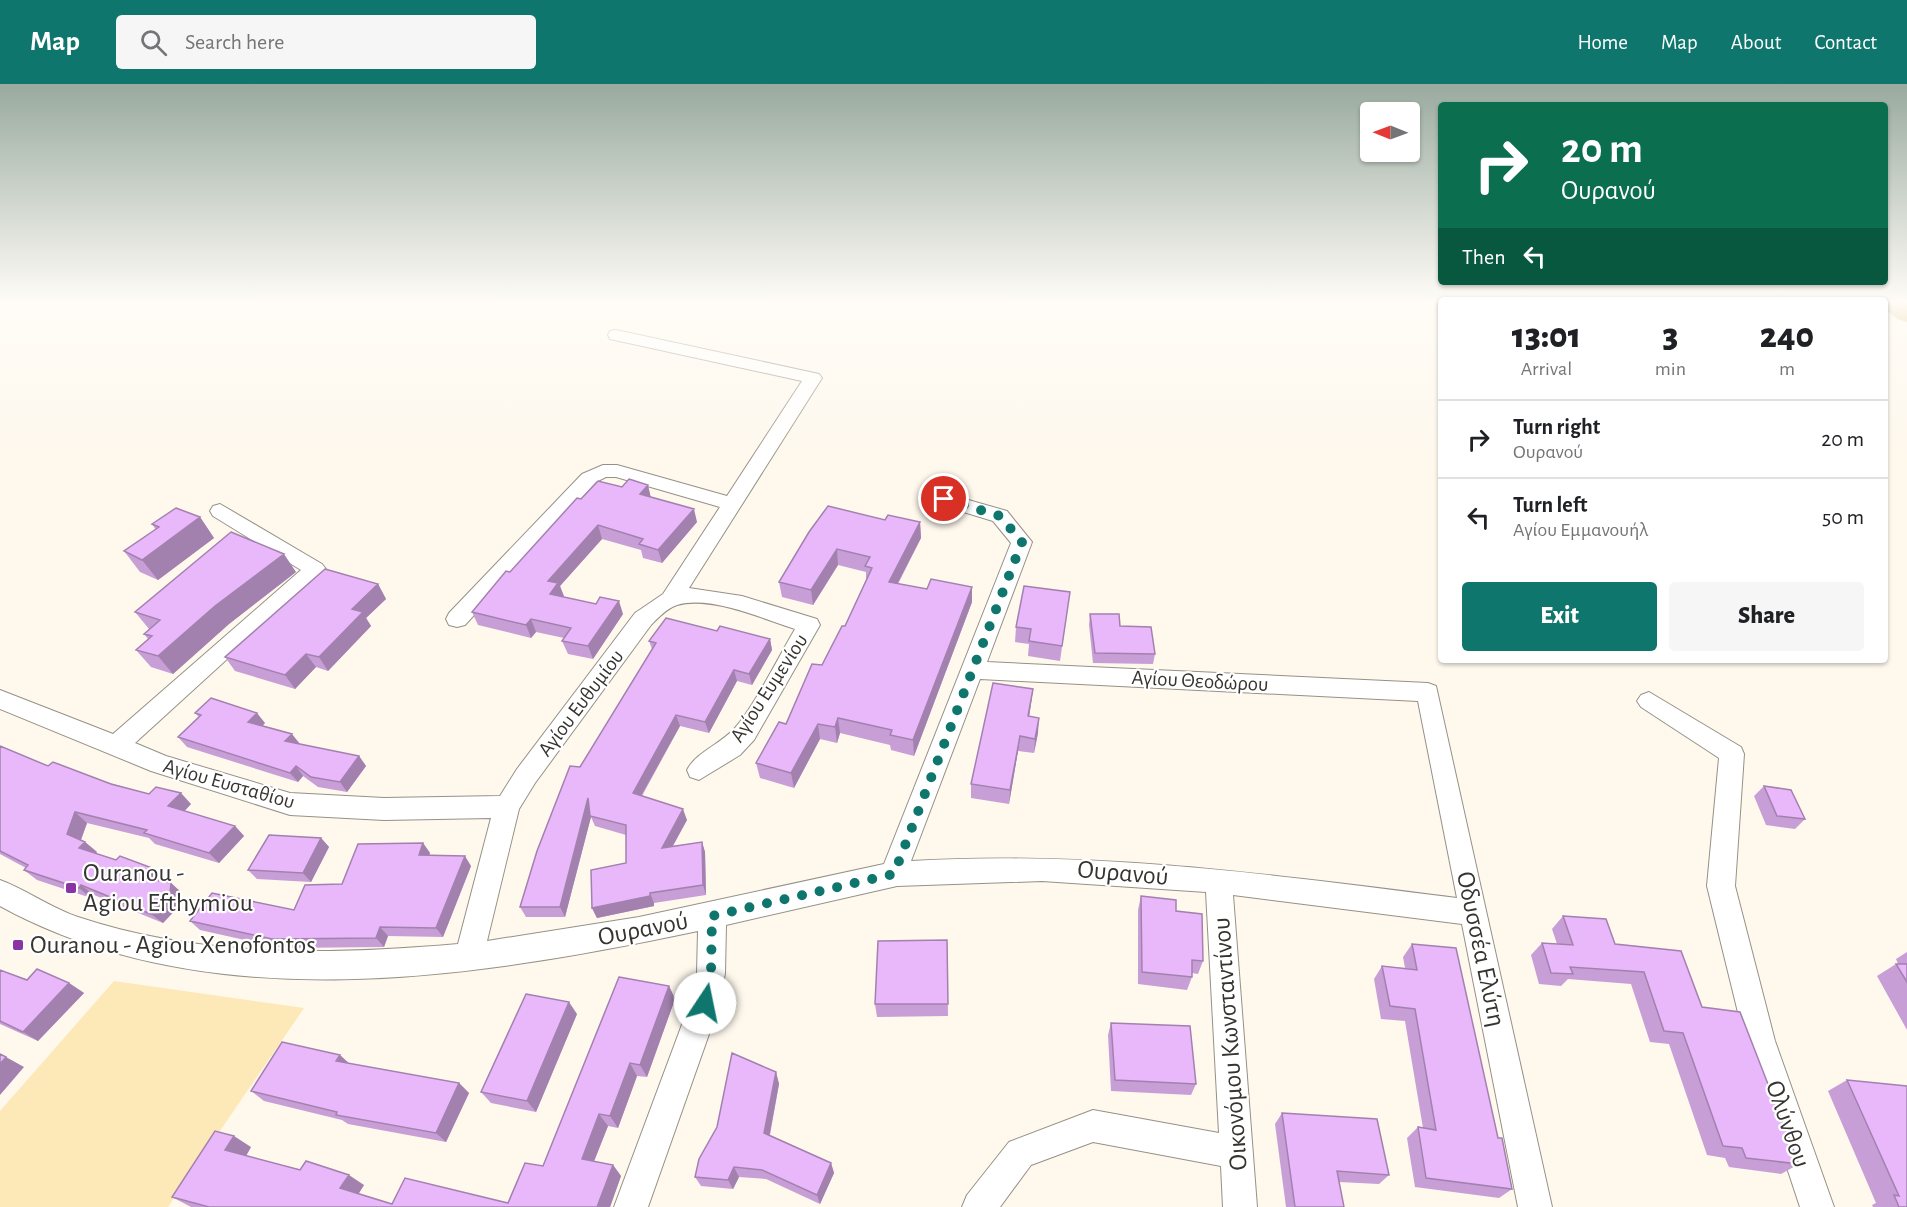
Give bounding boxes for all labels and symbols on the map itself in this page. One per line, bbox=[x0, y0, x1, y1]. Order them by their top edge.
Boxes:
north arrow bbox=[1360, 102, 1420, 162]
pin bbox=[918, 473, 969, 524]
street label: Αγίου Ευμενίου bbox=[726, 630, 812, 746]
street label: Αγίου Ευθυμίου bbox=[534, 646, 628, 760]
street label: Αγίου Θεοδώρου bbox=[1131, 667, 1269, 695]
street label: Αγίου Ευσταθίου bbox=[161, 755, 297, 813]
street label: Ουρανού bbox=[1076, 856, 1170, 890]
place label: Ouranou - Agiou Efthymiou bbox=[83, 860, 253, 916]
street label: Οδυσσέα Ελύτη bbox=[1452, 869, 1510, 1029]
marker: Ouranou - Agiou Efthymiou bbox=[64, 881, 78, 895]
street label: Ουρανού bbox=[596, 908, 690, 950]
street label: Οικονόμου Κωνσταντίνου bbox=[1208, 916, 1252, 1172]
place label: Ouranou - Agiou Xenofontos bbox=[30, 932, 316, 958]
marker: Ouranou - Agiou Xenofontos bbox=[11, 938, 25, 952]
position arrow bbox=[673, 971, 737, 1035]
street label: Ολύνθου bbox=[1761, 1077, 1815, 1171]

